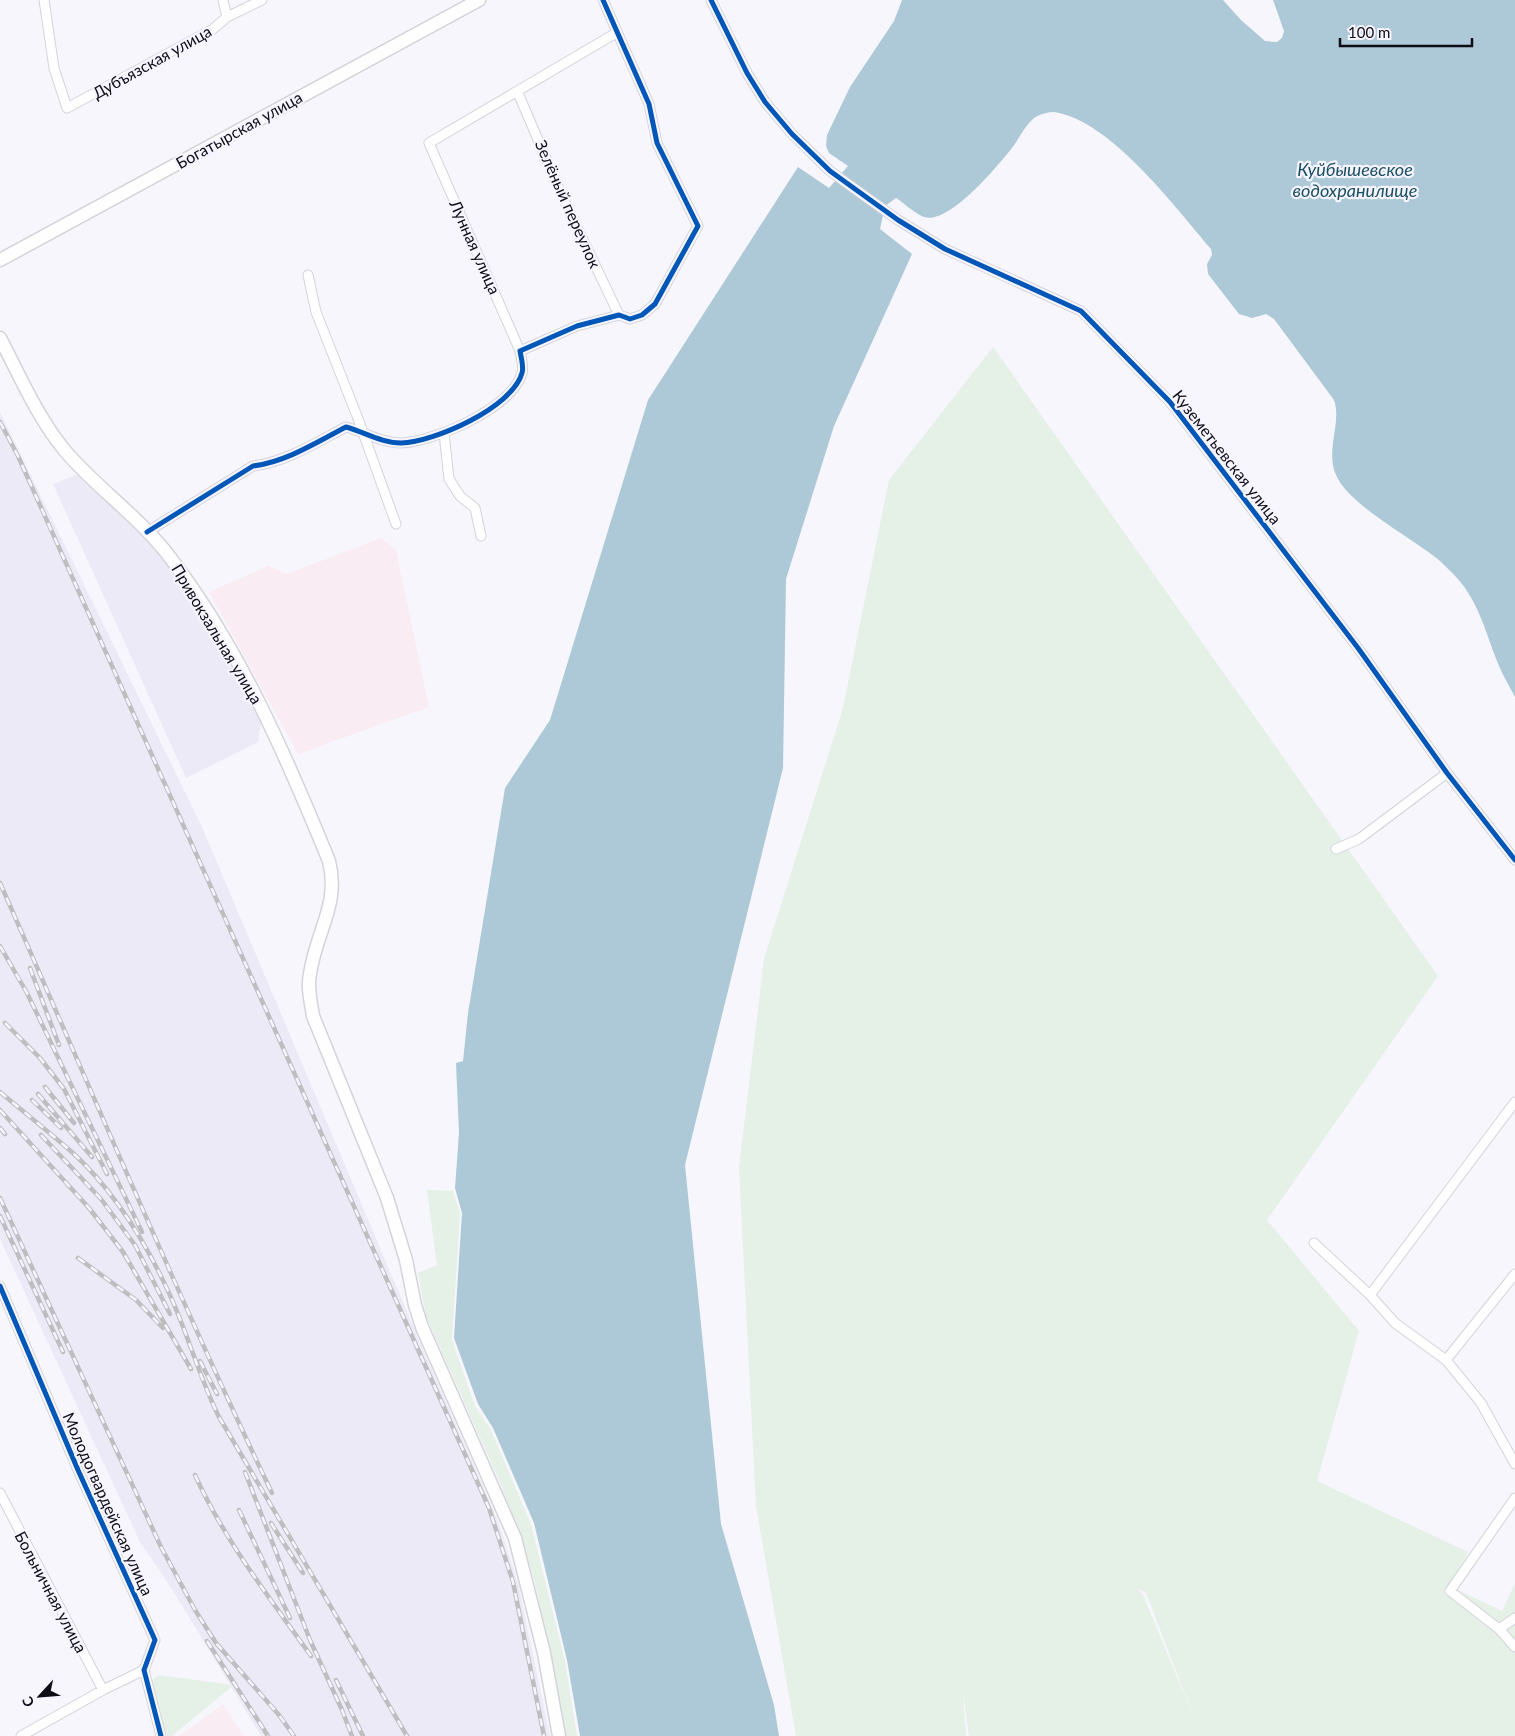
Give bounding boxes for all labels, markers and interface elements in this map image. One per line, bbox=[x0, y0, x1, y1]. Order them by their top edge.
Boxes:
scale bar bbox=[1340, 15, 1472, 47]
street label: Дубъязская улица bbox=[89, 21, 215, 102]
text: 100 m bbox=[1348, 23, 1390, 41]
street label: Богатырская улица bbox=[172, 87, 305, 172]
street label: Зелёный переулок bbox=[532, 137, 606, 271]
water label: Куйбышевское водохранилище bbox=[1293, 158, 1417, 201]
street label: Лунная улица bbox=[446, 196, 505, 297]
street label: Куземетьевская улица bbox=[1169, 386, 1286, 528]
street label: Привокзальная улица bbox=[168, 560, 267, 707]
street label: Молодогвардейская улица bbox=[59, 1409, 158, 1598]
street label: Больничная улица bbox=[11, 1528, 91, 1656]
north arrow bbox=[15, 1671, 65, 1721]
text: С bbox=[18, 1693, 38, 1710]

